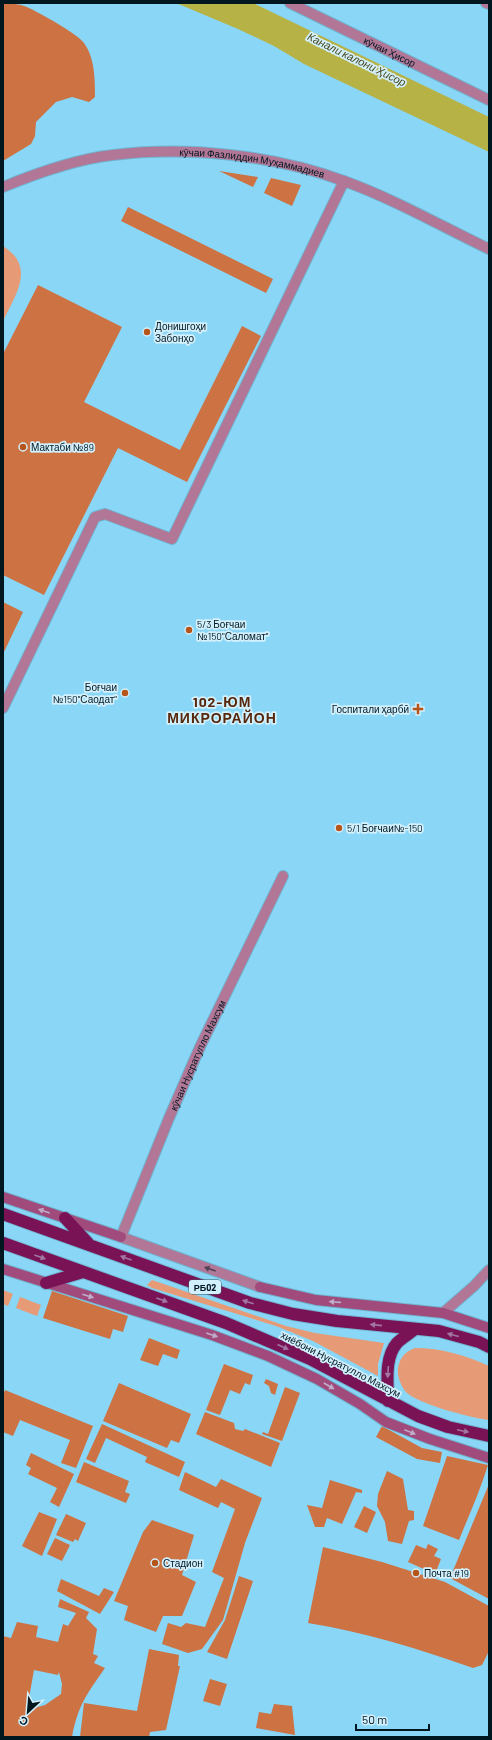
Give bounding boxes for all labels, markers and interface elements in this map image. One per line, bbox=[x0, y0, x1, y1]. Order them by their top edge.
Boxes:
water label: Канали калони Ҳисор bbox=[306, 29, 408, 89]
street label: кӯчаи Ҳисор bbox=[362, 34, 418, 70]
street label: кӯчаи Фазлиддин Муҳаммадиев bbox=[179, 146, 326, 180]
place label: Донишгоҳи Забонҳо bbox=[155, 320, 206, 344]
marker: Донишгоҳи Забонҳо bbox=[142, 327, 152, 337]
place label: Мактаби №89 bbox=[31, 441, 94, 453]
marker: Мактаби №89 bbox=[18, 442, 28, 452]
place label: 5/3 Боғчаи №150"Саломат" bbox=[197, 618, 269, 642]
marker: 5/3 Боғчаи №150"Саломат" bbox=[184, 625, 194, 635]
place label: Боғчаи №150"Саодат" bbox=[53, 681, 117, 705]
marker: Боғчаи №150"Саодат" bbox=[120, 688, 130, 698]
district label: 102-ЮМ МИКРОРАЙОН bbox=[167, 693, 277, 726]
place label: Госпитали ҳарбӣ bbox=[332, 703, 409, 715]
marker: Госпитали ҳарбӣ bbox=[412, 703, 424, 715]
place label: 5/1 Боғчаи№-150 bbox=[347, 822, 423, 834]
marker: 5/1 Боғчаи№-150 bbox=[334, 823, 344, 833]
street label: кӯчаи Нусратулло Махсум bbox=[167, 998, 228, 1112]
one-way arrow bbox=[38, 1208, 50, 1214]
one-way arrow bbox=[34, 1254, 46, 1260]
one-way arrow bbox=[120, 1254, 132, 1260]
one-way arrow bbox=[204, 1266, 216, 1272]
road number: РБ02 bbox=[189, 1280, 221, 1294]
one-way arrow bbox=[82, 1293, 94, 1299]
one-way arrow bbox=[157, 1297, 169, 1303]
one-way arrow bbox=[329, 1298, 341, 1305]
one-way arrow bbox=[242, 1299, 254, 1305]
one-way arrow bbox=[370, 1322, 382, 1328]
street label: хиёбони Нусратулло Махсум bbox=[279, 1328, 403, 1400]
one-way arrow bbox=[446, 1332, 458, 1338]
one-way arrow bbox=[206, 1333, 218, 1339]
one-way arrow bbox=[278, 1344, 289, 1350]
one-way arrow bbox=[385, 1365, 392, 1378]
one-way arrow bbox=[323, 1382, 335, 1389]
one-way arrow bbox=[457, 1428, 469, 1434]
one-way arrow bbox=[405, 1429, 417, 1435]
place label: Стадион bbox=[163, 1557, 203, 1569]
marker: Стадион bbox=[150, 1558, 160, 1568]
place label: Почта #19 bbox=[424, 1567, 469, 1579]
marker: Почта #19 bbox=[411, 1568, 421, 1578]
north arrow bbox=[8, 1692, 48, 1732]
scale bar bbox=[356, 1706, 429, 1732]
text: 50 m bbox=[362, 1712, 387, 1726]
text: С bbox=[17, 1714, 30, 1729]

